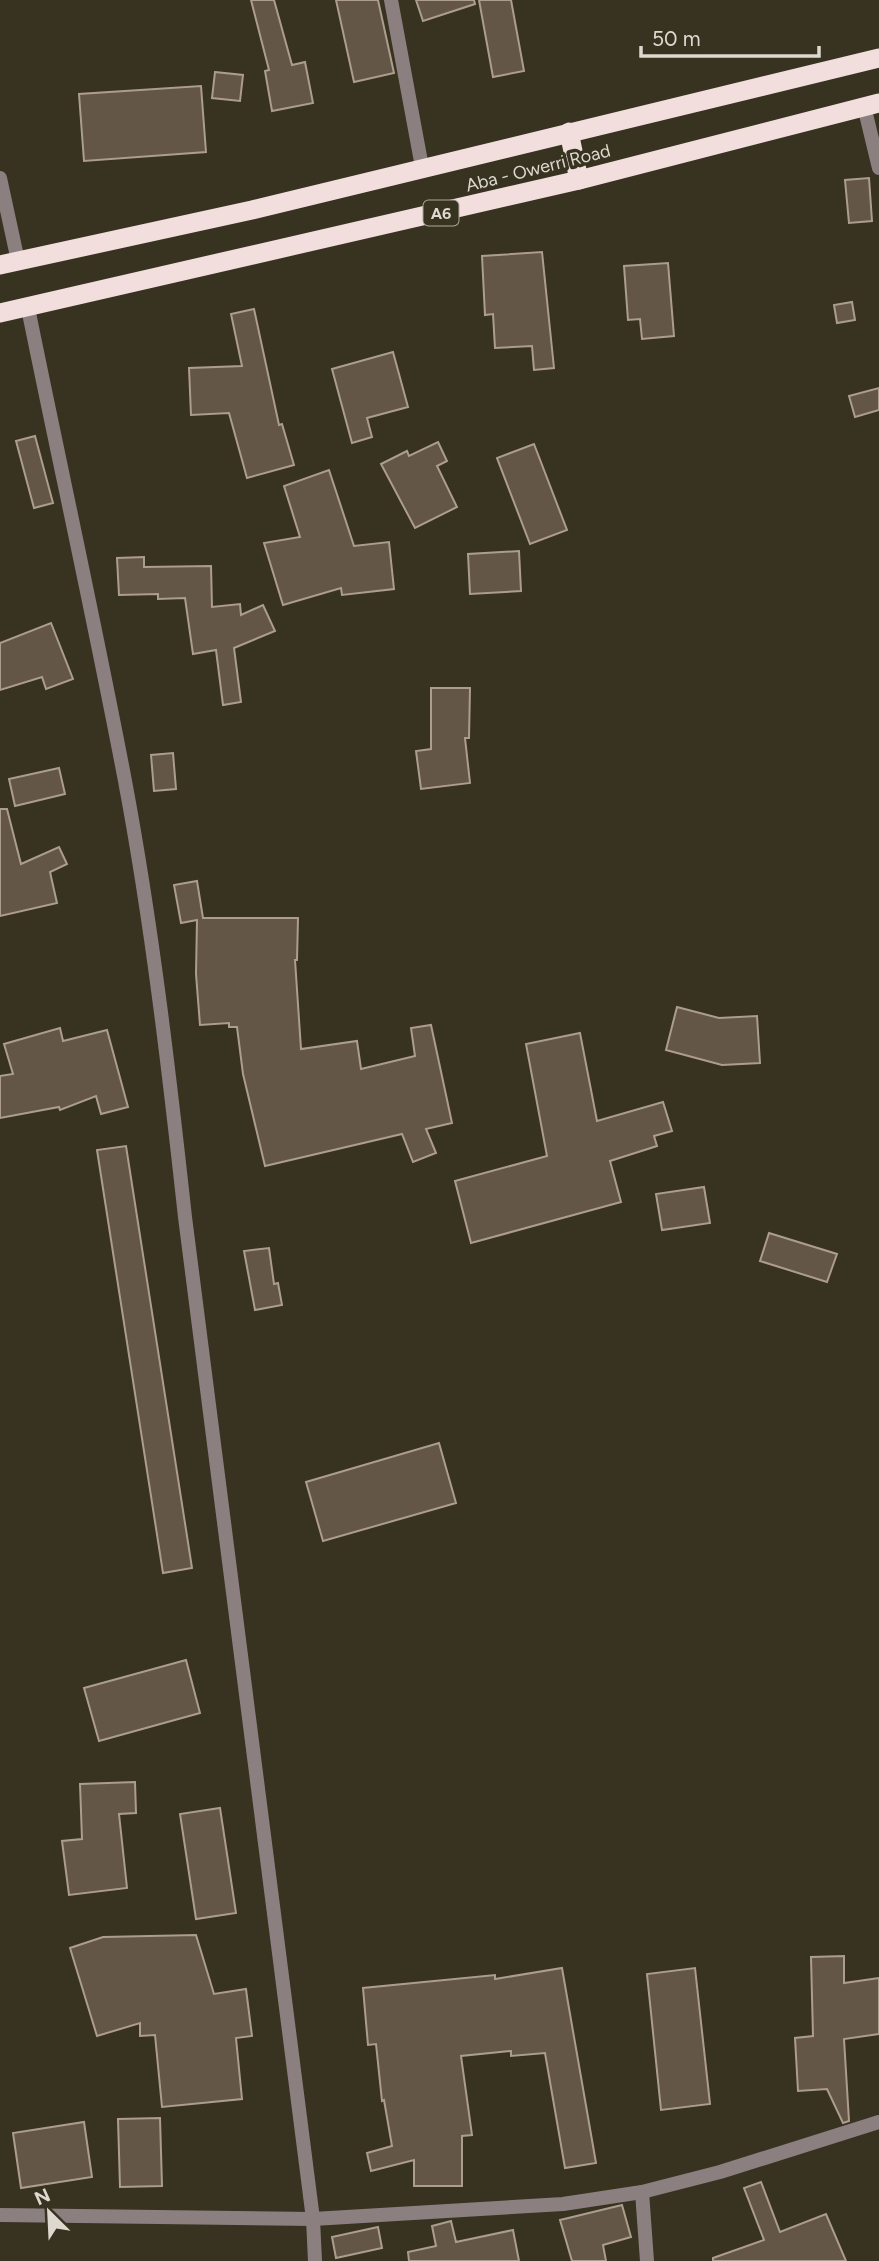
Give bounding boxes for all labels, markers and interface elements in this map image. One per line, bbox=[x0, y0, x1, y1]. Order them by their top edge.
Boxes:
scale bar bbox=[641, 14, 820, 58]
text: 50 m bbox=[652, 26, 701, 51]
street label: Aba - Owerri Road bbox=[463, 139, 613, 197]
road number: A6 bbox=[424, 200, 458, 226]
north arrow bbox=[14, 2177, 84, 2247]
text: N bbox=[31, 2183, 54, 2210]

